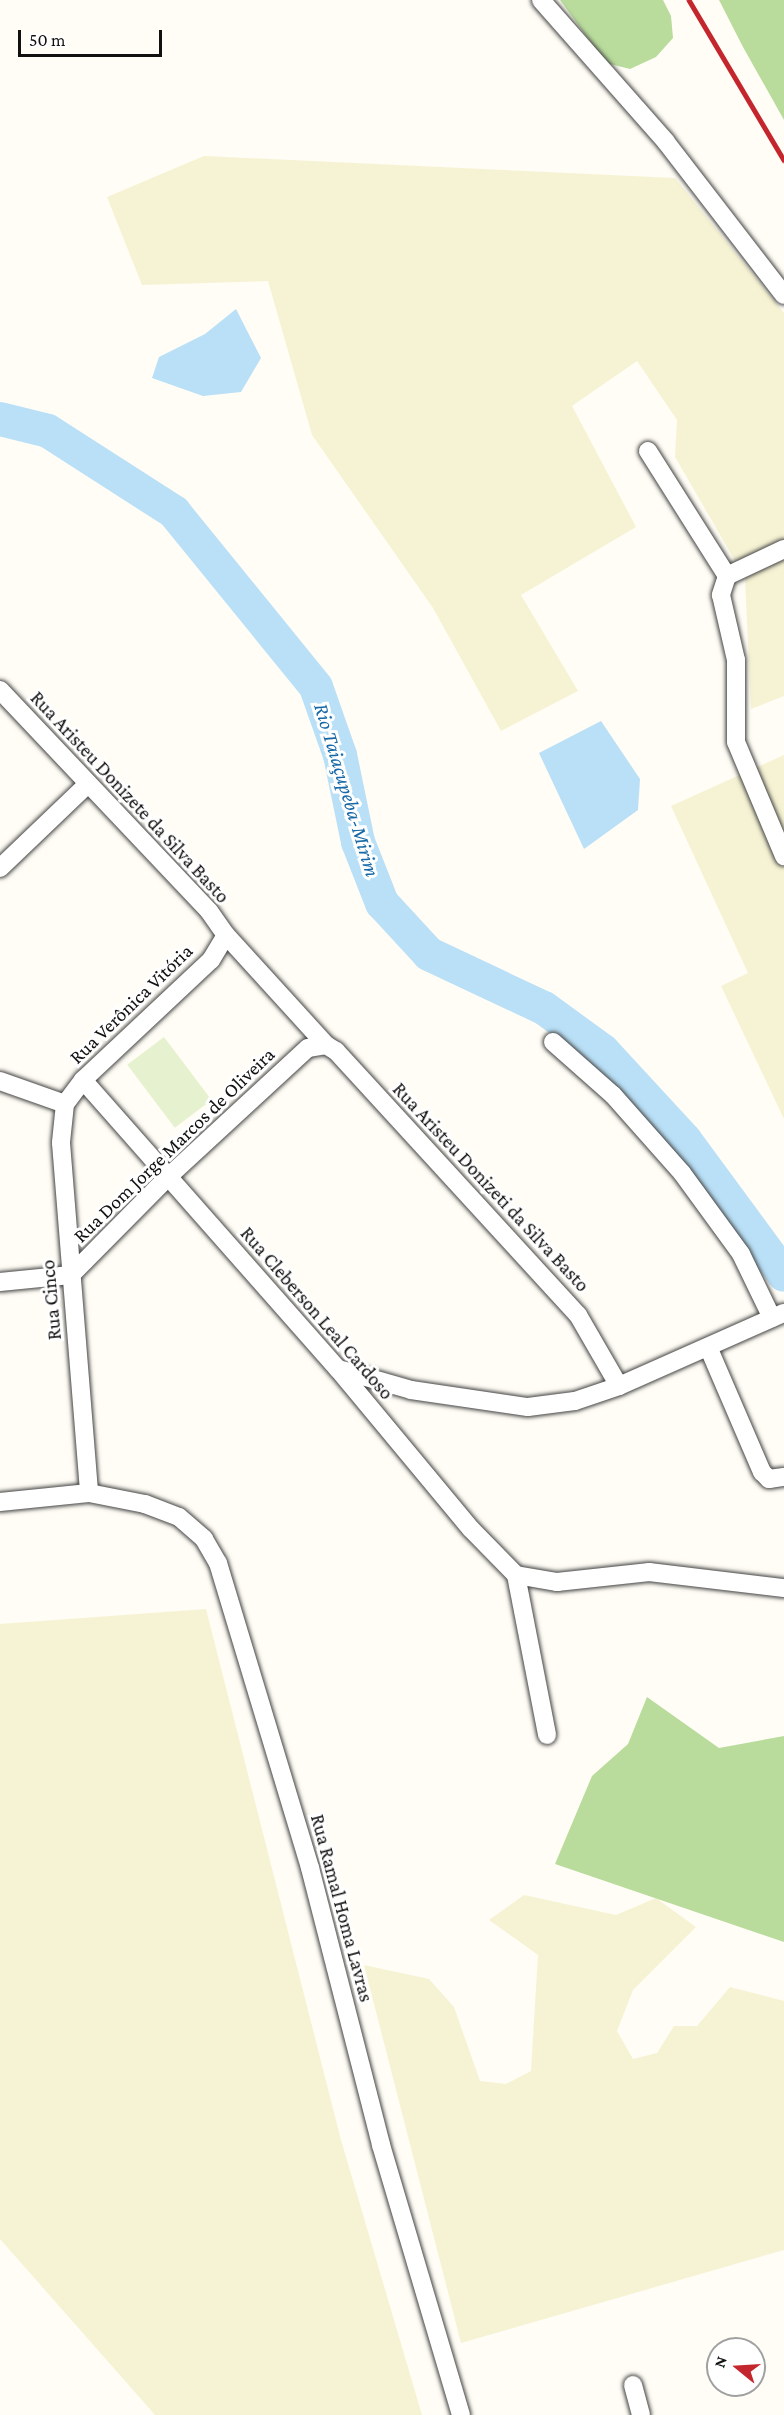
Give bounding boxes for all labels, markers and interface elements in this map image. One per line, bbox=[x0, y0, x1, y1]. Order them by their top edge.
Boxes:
scale bar bbox=[21, 18, 165, 56]
text: 50 m bbox=[29, 30, 66, 50]
street label: Rua Aristeu Donizete da Silva Basto bbox=[25, 686, 235, 908]
water label: Rio Taiaçupeba-Mirim bbox=[309, 700, 385, 880]
street label: Rua Verônica Vitória bbox=[64, 939, 198, 1069]
street label: Rua Dom Jorge Marcos de Oliveira bbox=[68, 1042, 280, 1248]
street label: Rua Aristeu Donizeti da Silva Basto bbox=[388, 1077, 594, 1297]
street label: Rua Cleberson Leal Cardoso bbox=[235, 1222, 399, 1404]
street label: Rua Cinco bbox=[36, 1259, 66, 1341]
street label: Rua Ramal Homa Lavras bbox=[305, 1812, 379, 2004]
north arrow bbox=[706, 2337, 766, 2397]
text: N bbox=[711, 2354, 730, 2370]

